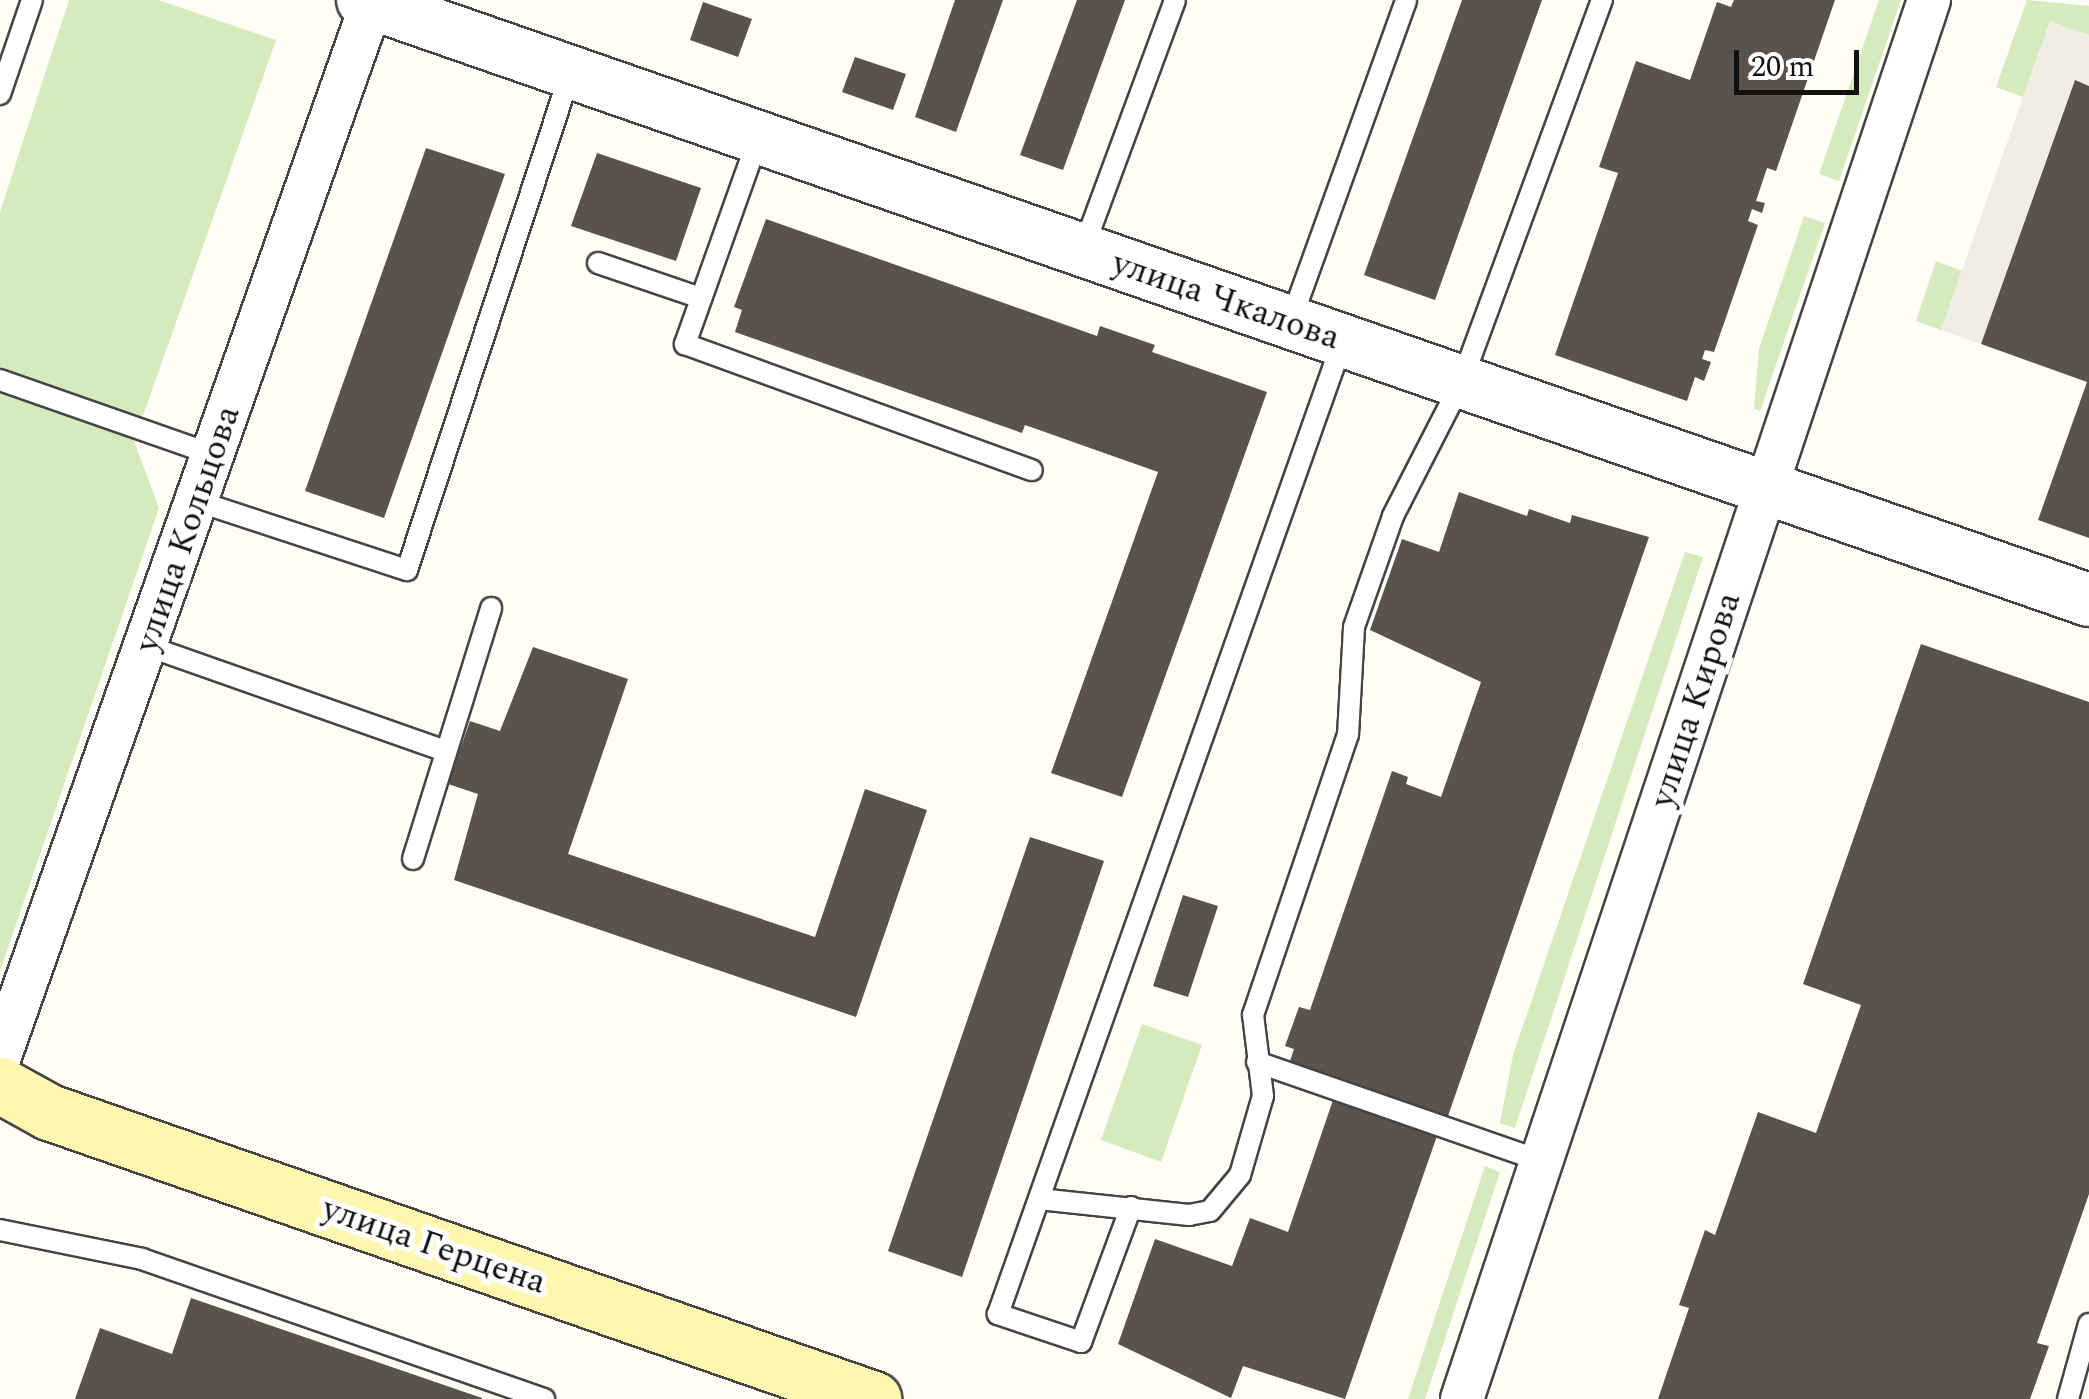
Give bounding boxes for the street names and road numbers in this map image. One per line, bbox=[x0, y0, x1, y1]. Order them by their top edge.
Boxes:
street label: улица Чкалова bbox=[1107, 242, 1345, 360]
street label: улица Кольцова bbox=[126, 400, 250, 658]
street label: улица Кирова bbox=[1641, 587, 1751, 813]
street label: улица Герцена bbox=[317, 1188, 551, 1304]

